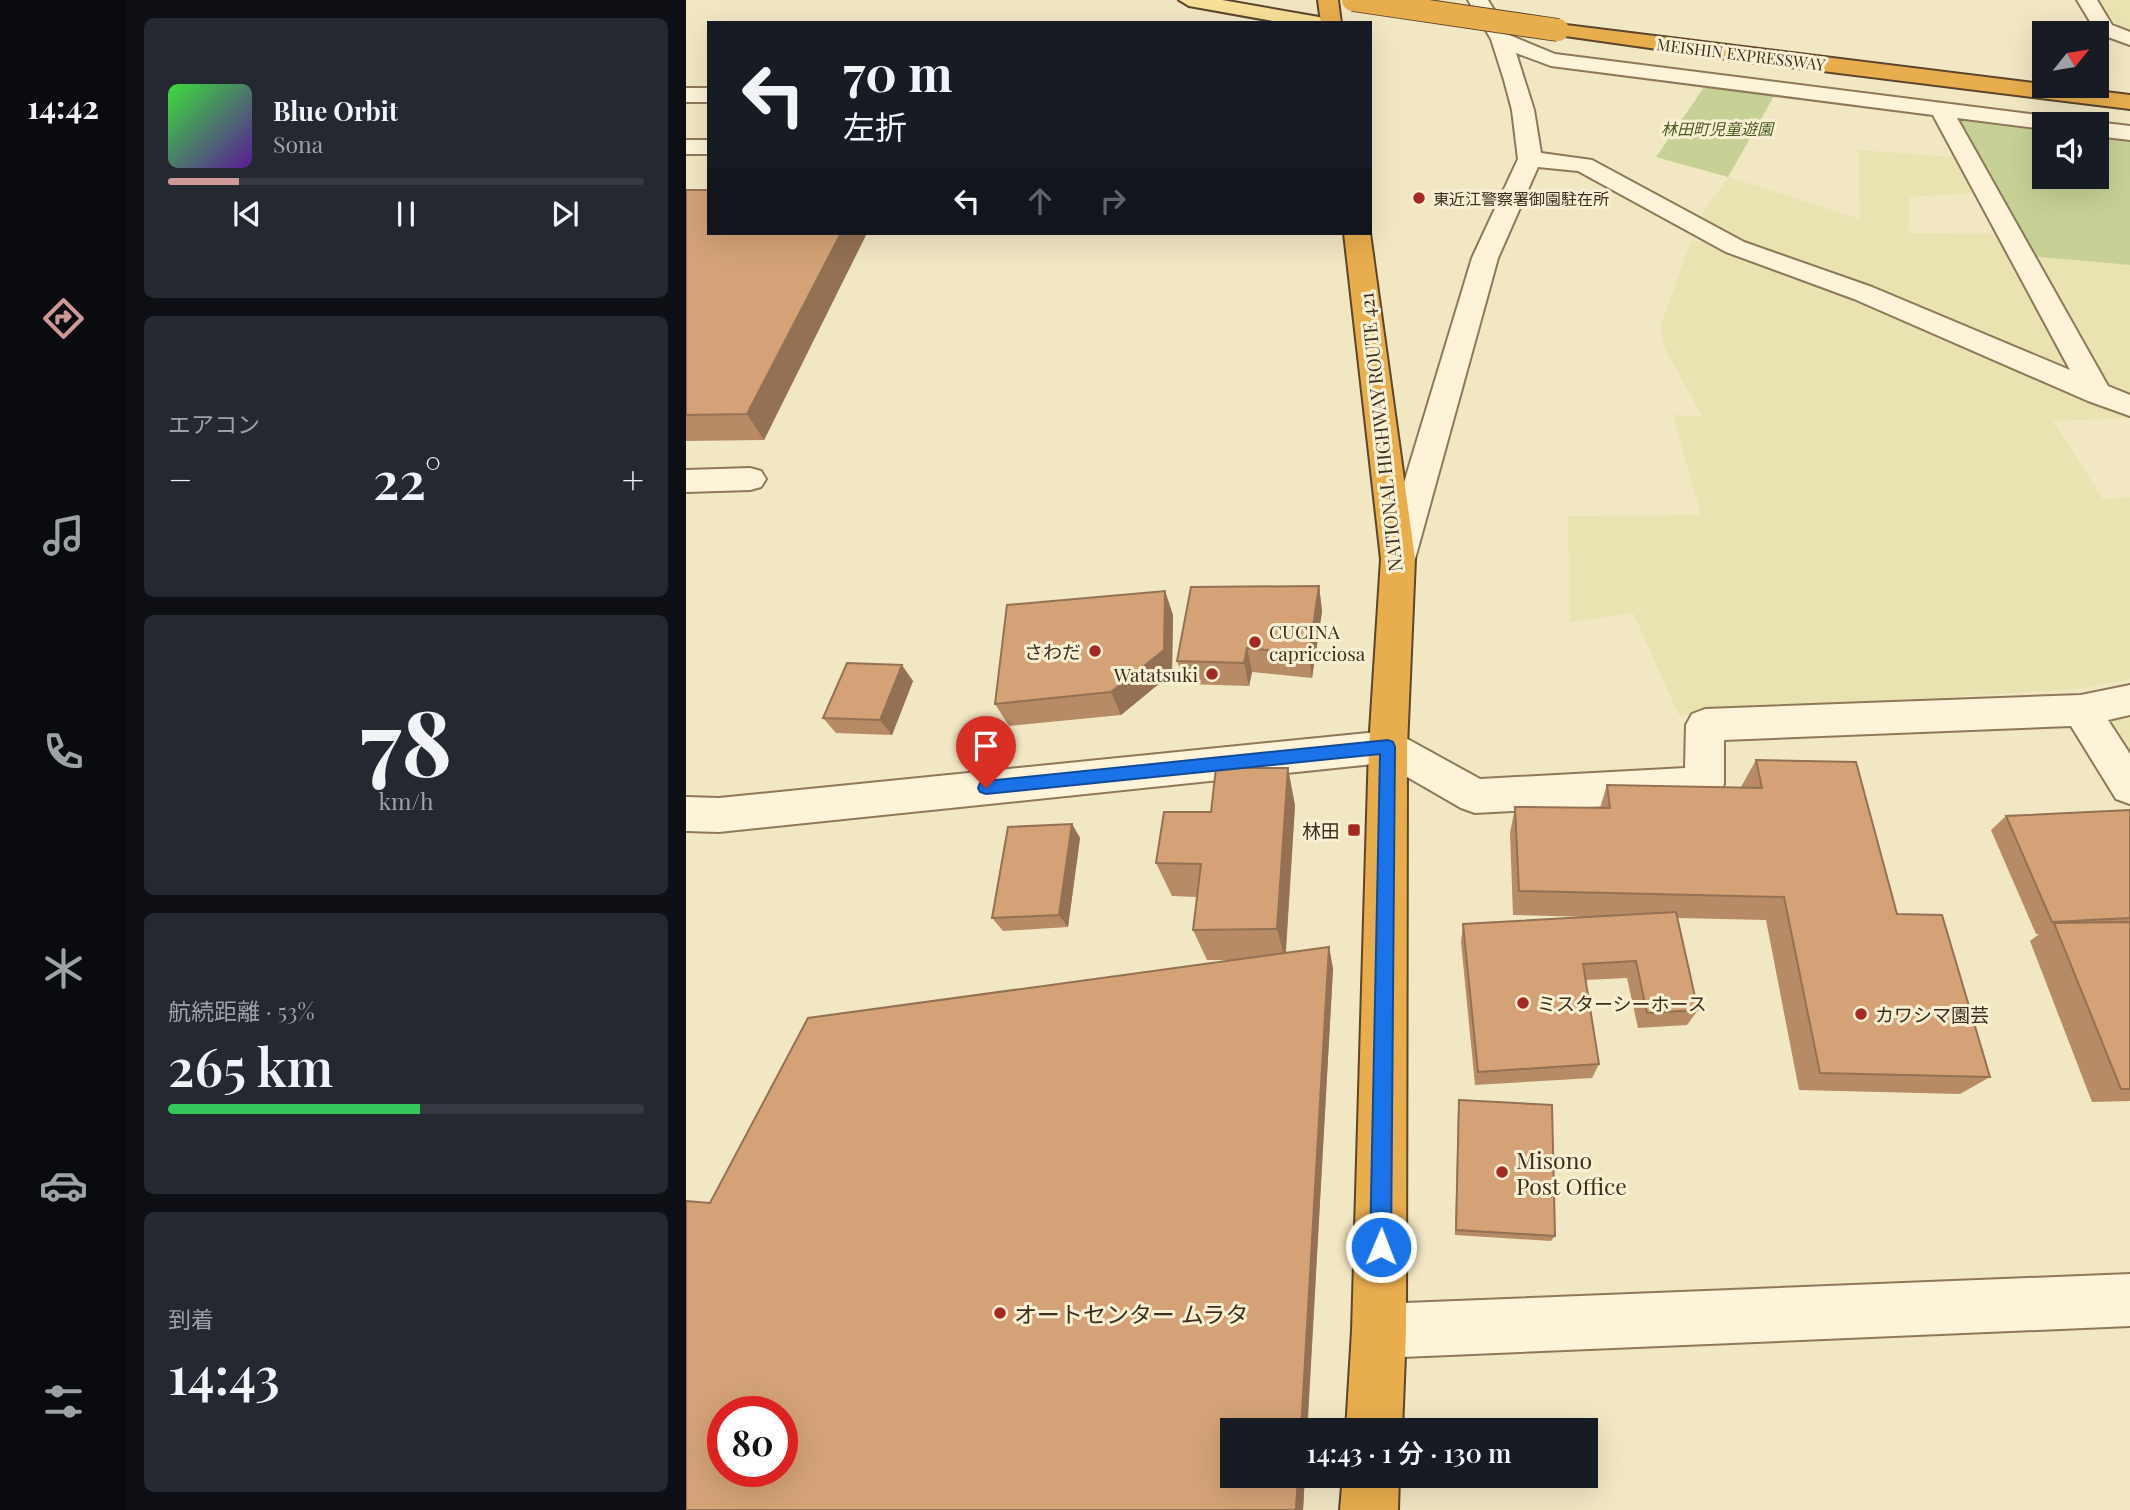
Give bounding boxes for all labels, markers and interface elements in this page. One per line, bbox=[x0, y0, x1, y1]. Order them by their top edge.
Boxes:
north arrow bbox=[2032, 21, 2109, 98]
map controls bbox=[2032, 21, 2109, 189]
street label: MEISHIN EXPRESSWAY bbox=[1656, 33, 1827, 75]
text: 70 m bbox=[843, 39, 953, 104]
icon: left bbox=[728, 49, 819, 140]
text: 14:42 bbox=[27, 84, 99, 127]
text: Blue Orbit bbox=[273, 93, 398, 128]
text: 左折 bbox=[843, 104, 907, 147]
button: sound bbox=[2032, 112, 2109, 189]
park label: 林田町児童遊園 bbox=[1661, 118, 1775, 139]
text: Sona bbox=[273, 128, 323, 159]
icon: left bbox=[948, 182, 986, 220]
icon: ahead bbox=[1021, 182, 1059, 220]
icon: right bbox=[1094, 182, 1132, 220]
place label: 東近江警察署御園駐在所 bbox=[1433, 188, 1609, 209]
marker: 東近江警察署御園駐在所 bbox=[1411, 190, 1427, 206]
icon: previous bbox=[228, 195, 266, 233]
icon: pause bbox=[387, 195, 425, 233]
icon: next bbox=[546, 195, 584, 233]
street label: NATIONAL HIGHWAY ROUTE 421 bbox=[1352, 291, 1408, 573]
icon: directions bbox=[39, 294, 88, 343]
text: エアコン bbox=[168, 408, 260, 439]
text: 22° bbox=[373, 444, 441, 513]
text: − bbox=[168, 453, 193, 504]
text: + bbox=[622, 453, 644, 504]
icon: music bbox=[39, 511, 88, 560]
place label: CUCINA capricciosa bbox=[1269, 618, 1366, 666]
marker: CUCINA capricciosa bbox=[1247, 634, 1263, 650]
place label: さわだ bbox=[1024, 638, 1081, 664]
marker: さわだ bbox=[1087, 643, 1103, 659]
place label: Watatsuki bbox=[1113, 661, 1198, 687]
marker: Watatsuki bbox=[1204, 666, 1220, 682]
text: 78 bbox=[360, 679, 452, 800]
pin bbox=[956, 716, 1016, 788]
icon: phone bbox=[39, 727, 88, 776]
icon: arrive bbox=[967, 727, 1005, 765]
text: km/h bbox=[378, 785, 434, 816]
place label: 林田 bbox=[1302, 817, 1340, 843]
marker: 林田 bbox=[1346, 822, 1362, 838]
icon: climate bbox=[39, 944, 88, 993]
place label: ミスターシーホース bbox=[1537, 990, 1707, 1016]
text: 航続距離 · 53% bbox=[168, 995, 315, 1026]
marker: ミスターシーホース bbox=[1515, 995, 1531, 1011]
place label: カワシマ園芸 bbox=[1875, 1001, 1989, 1027]
marker: カワシマ園芸 bbox=[1853, 1006, 1869, 1022]
text: 265 km bbox=[168, 1031, 333, 1100]
place label: Misono Post Office bbox=[1516, 1144, 1627, 1201]
icon: car bbox=[39, 1161, 88, 1210]
marker: Misono Post Office bbox=[1494, 1164, 1510, 1180]
position arrow bbox=[1344, 1210, 1418, 1284]
place label: オートセンター ムラタ bbox=[1014, 1298, 1249, 1329]
text: 到着 bbox=[168, 1303, 214, 1334]
marker: オートセンター ムラタ bbox=[992, 1305, 1008, 1321]
text: 14:43 bbox=[168, 1339, 280, 1408]
icon: filters bbox=[39, 1377, 88, 1426]
speed limit sign: 80 bbox=[707, 1396, 798, 1487]
text: 14:43 · 1 分 · 130 m bbox=[1307, 1435, 1511, 1470]

